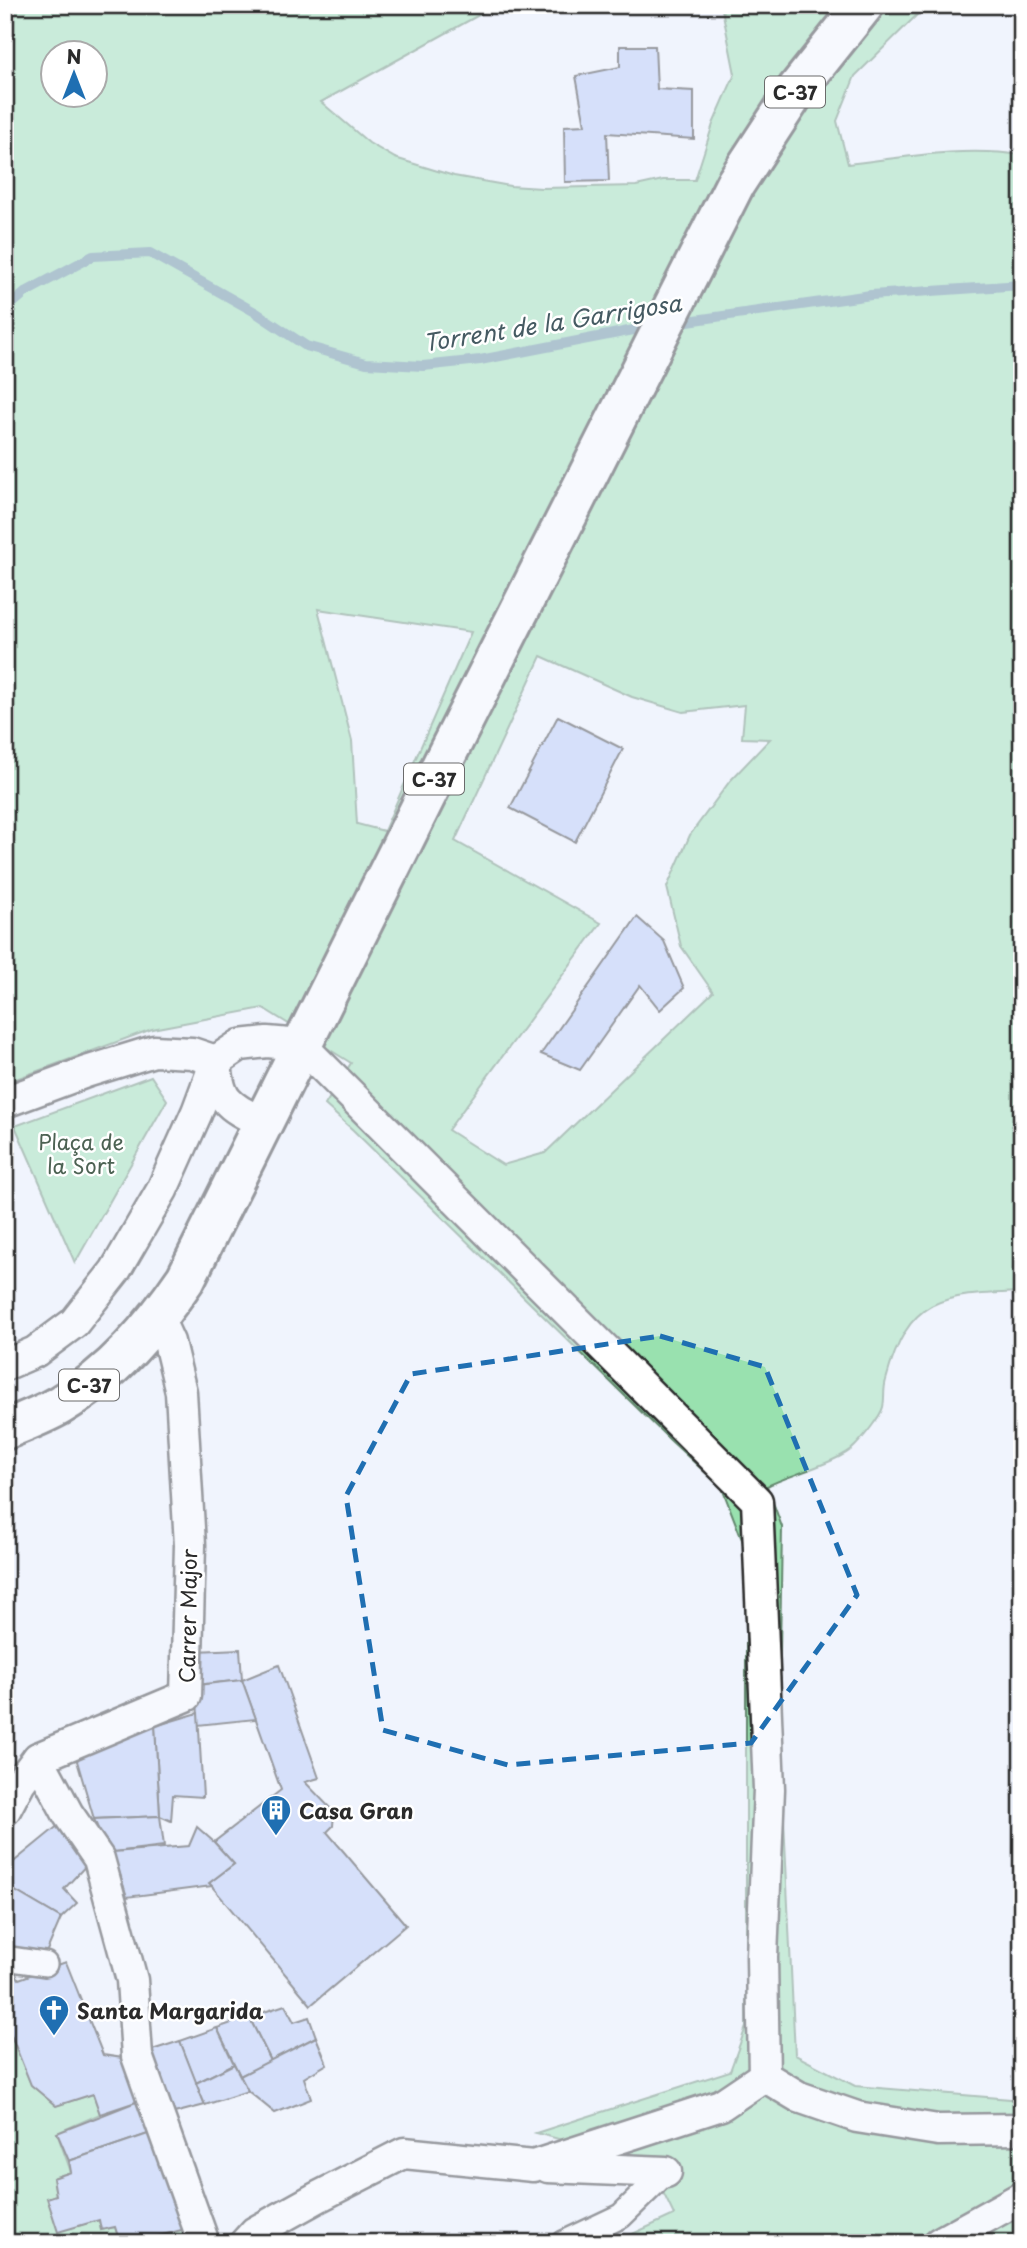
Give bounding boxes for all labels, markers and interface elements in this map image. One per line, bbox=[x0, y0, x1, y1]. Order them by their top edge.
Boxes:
north arrow bbox=[38, 38, 108, 108]
text: N bbox=[66, 42, 82, 70]
road number: C-37 bbox=[765, 76, 825, 108]
water label: Torrent de la Garrigosa bbox=[420, 284, 684, 360]
road number: C-37 bbox=[404, 764, 464, 794]
park label: Plaça de la Sort bbox=[38, 1125, 124, 1181]
road number: C-37 bbox=[59, 1370, 119, 1400]
street label: Carrer Major bbox=[170, 1548, 204, 1683]
building icon: Casa Gran bbox=[259, 1793, 293, 1837]
place label: Casa Gran bbox=[299, 1794, 413, 1826]
church icon: Santa Margarida bbox=[37, 1993, 71, 2037]
place label: Santa Margarida bbox=[77, 1994, 264, 2026]

